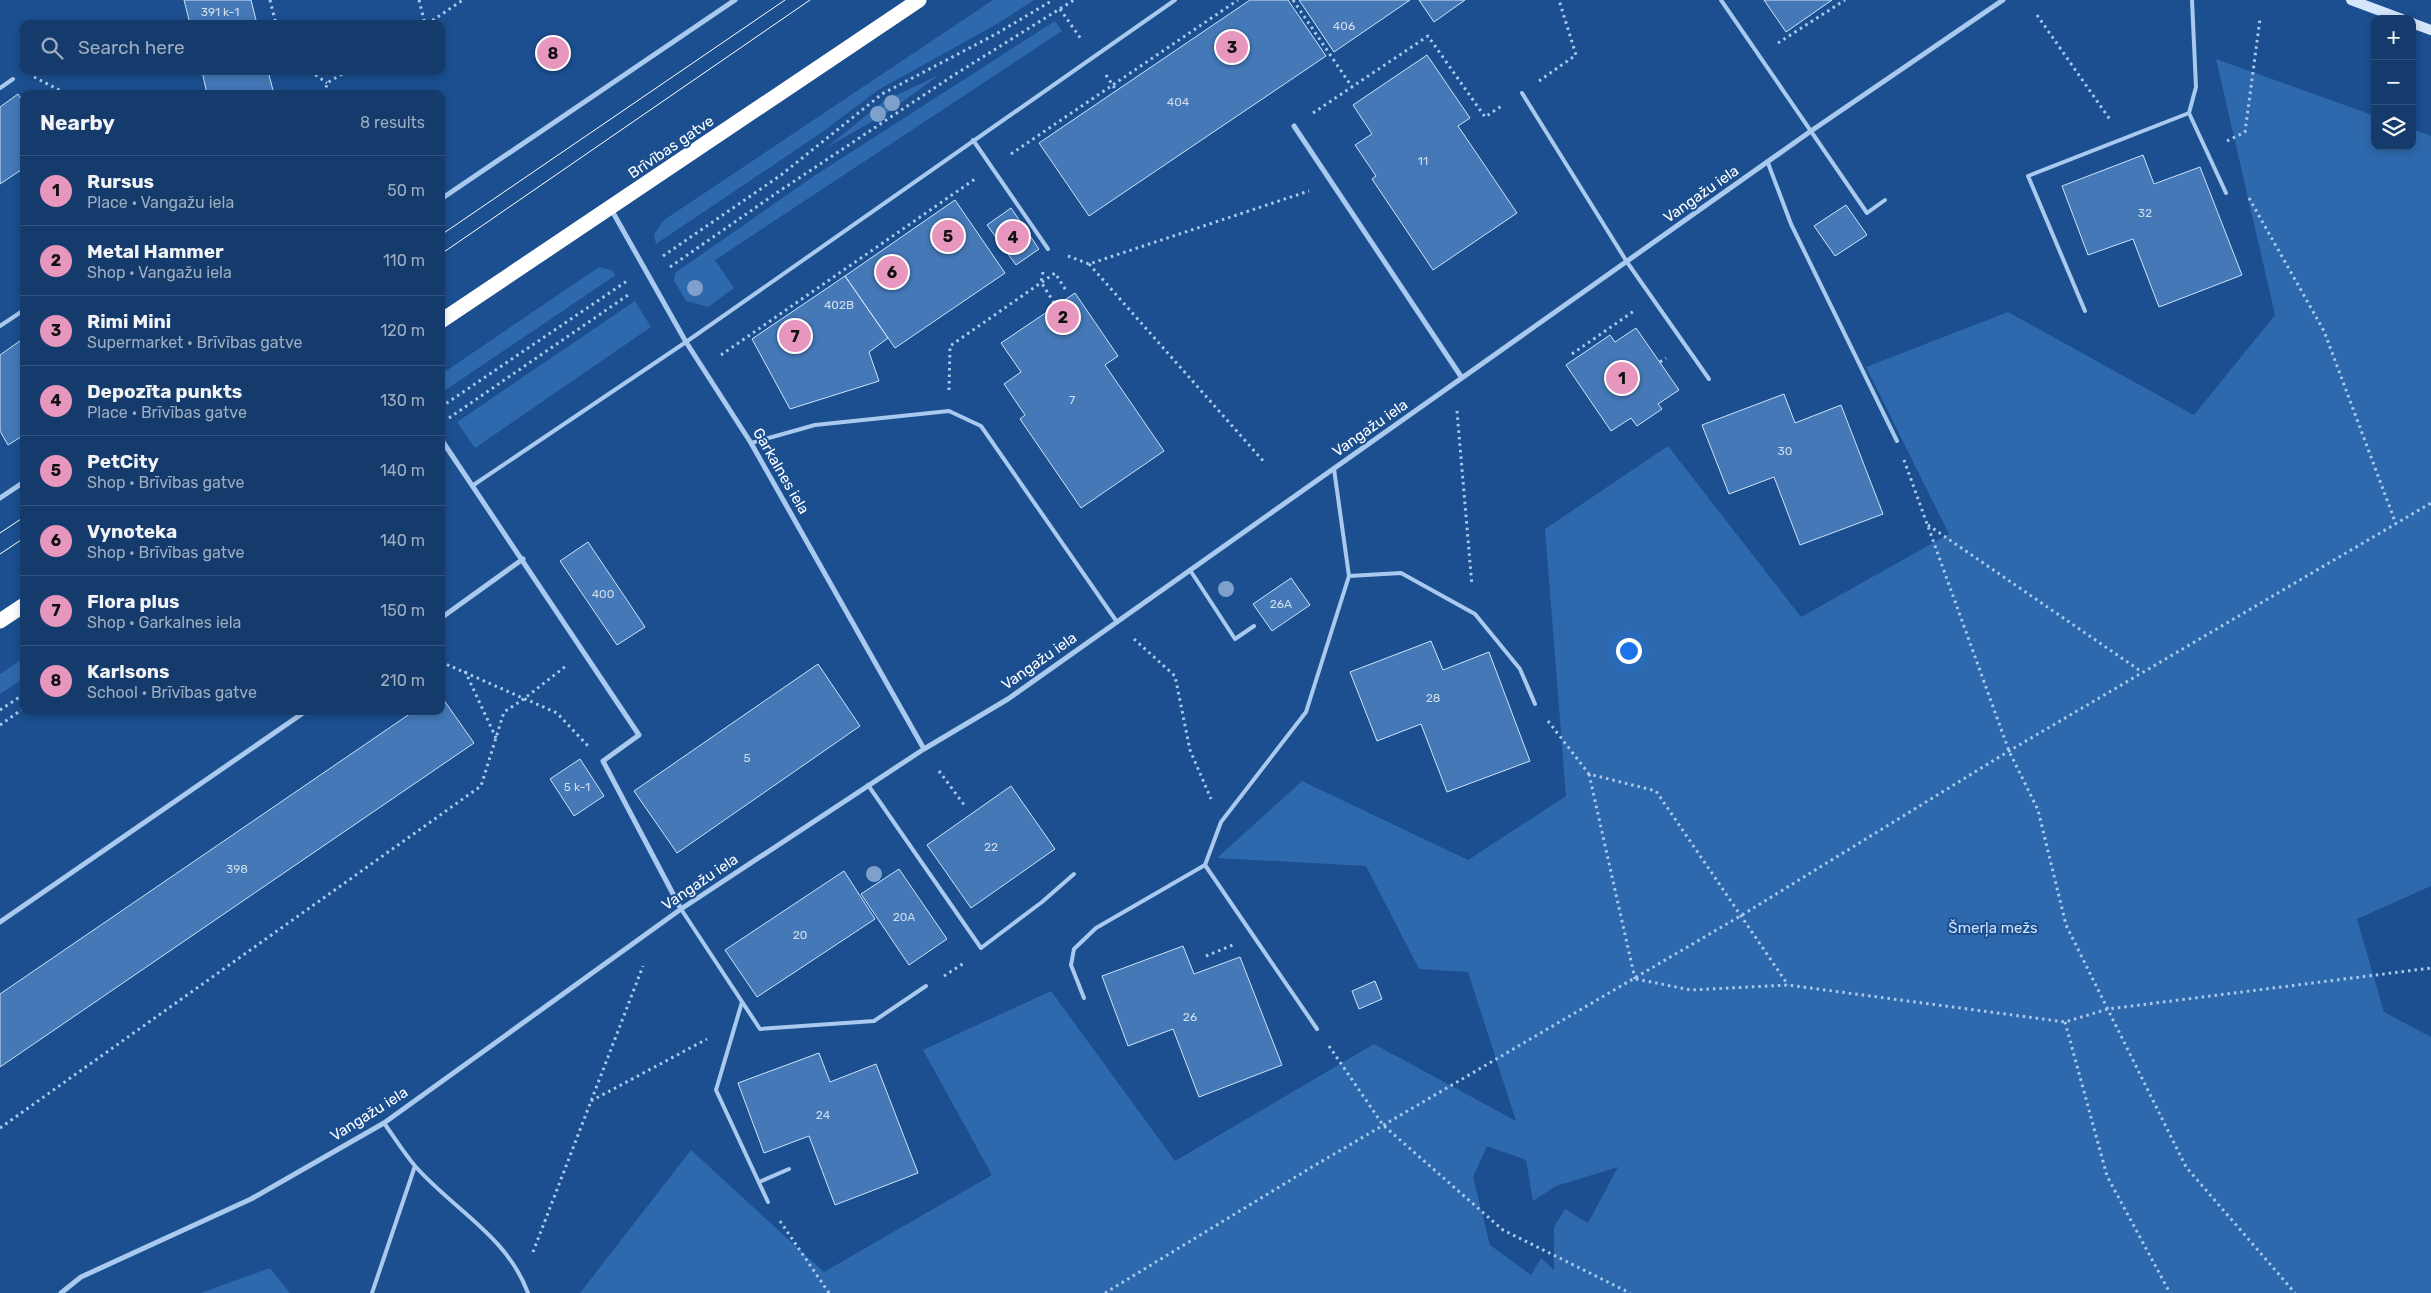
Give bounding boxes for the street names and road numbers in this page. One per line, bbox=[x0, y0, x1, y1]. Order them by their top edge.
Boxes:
street label: Brīvības gatve bbox=[625, 112, 717, 182]
street label: Vangažu iela bbox=[1660, 161, 1742, 227]
street label: Vangažu iela bbox=[1329, 395, 1411, 461]
street label: Garkalnes iela bbox=[749, 425, 813, 517]
street label: Vangažu iela bbox=[998, 628, 1080, 694]
street label: Vangažu iela bbox=[659, 850, 741, 914]
street label: Vangažu iela bbox=[327, 1083, 411, 1145]

